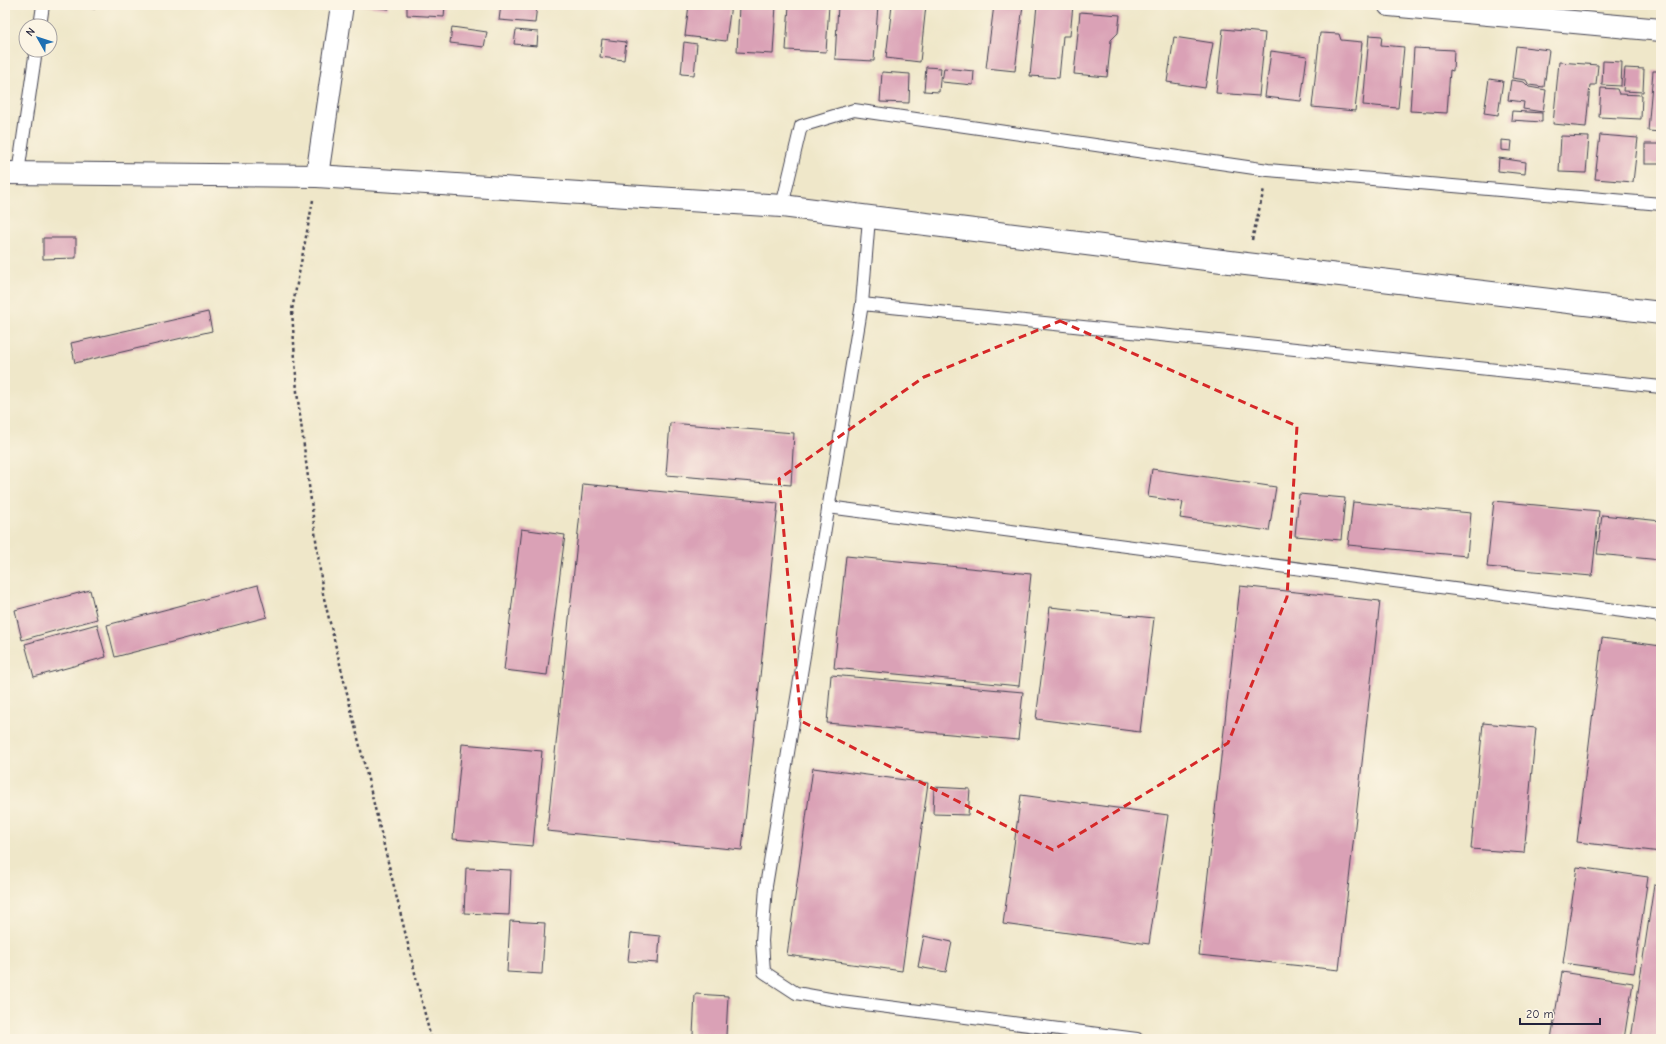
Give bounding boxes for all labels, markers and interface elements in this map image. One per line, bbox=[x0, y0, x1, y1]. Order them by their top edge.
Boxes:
north arrow bbox=[18, 18, 58, 58]
text: N bbox=[23, 25, 38, 39]
scale bar bbox=[1520, 1000, 1600, 1026]
text: 20 m bbox=[1526, 1007, 1554, 1021]

